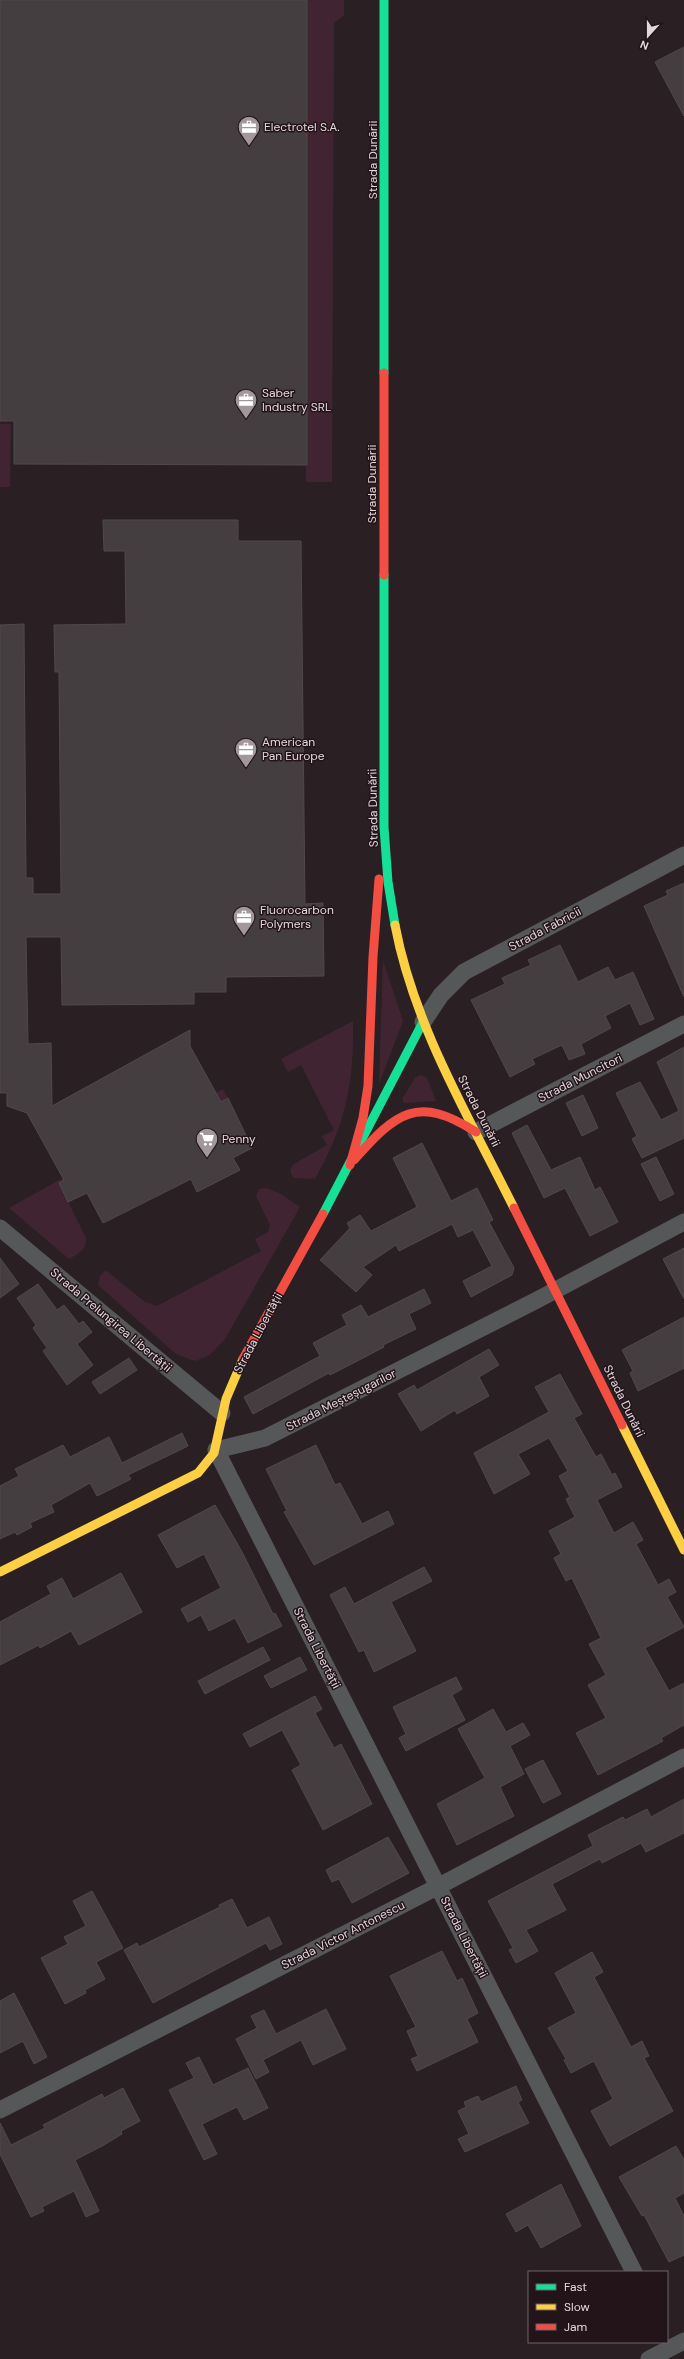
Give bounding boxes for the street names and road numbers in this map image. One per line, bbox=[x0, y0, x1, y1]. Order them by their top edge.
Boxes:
street label: Strada Dunării bbox=[365, 121, 381, 199]
street label: Strada Dunării bbox=[364, 445, 380, 523]
street label: Strada Dunării bbox=[364, 768, 382, 847]
street label: Strada Fabricii bbox=[506, 903, 584, 955]
street label: Strada Muncitori bbox=[535, 1050, 625, 1106]
street label: Strada Dunării bbox=[454, 1072, 504, 1150]
street label: Strada Prelungirea Libertății bbox=[47, 1264, 175, 1376]
street label: Strada Libertății bbox=[230, 1290, 286, 1376]
street label: Strada Dunării bbox=[600, 1362, 648, 1440]
street label: Strada Meșteșugarilor bbox=[283, 1365, 399, 1435]
street label: Strada Libertății bbox=[290, 1605, 344, 1692]
street label: Strada Libertății bbox=[437, 1894, 491, 1981]
street label: Strada Victor Antonescu bbox=[278, 1897, 408, 1973]

